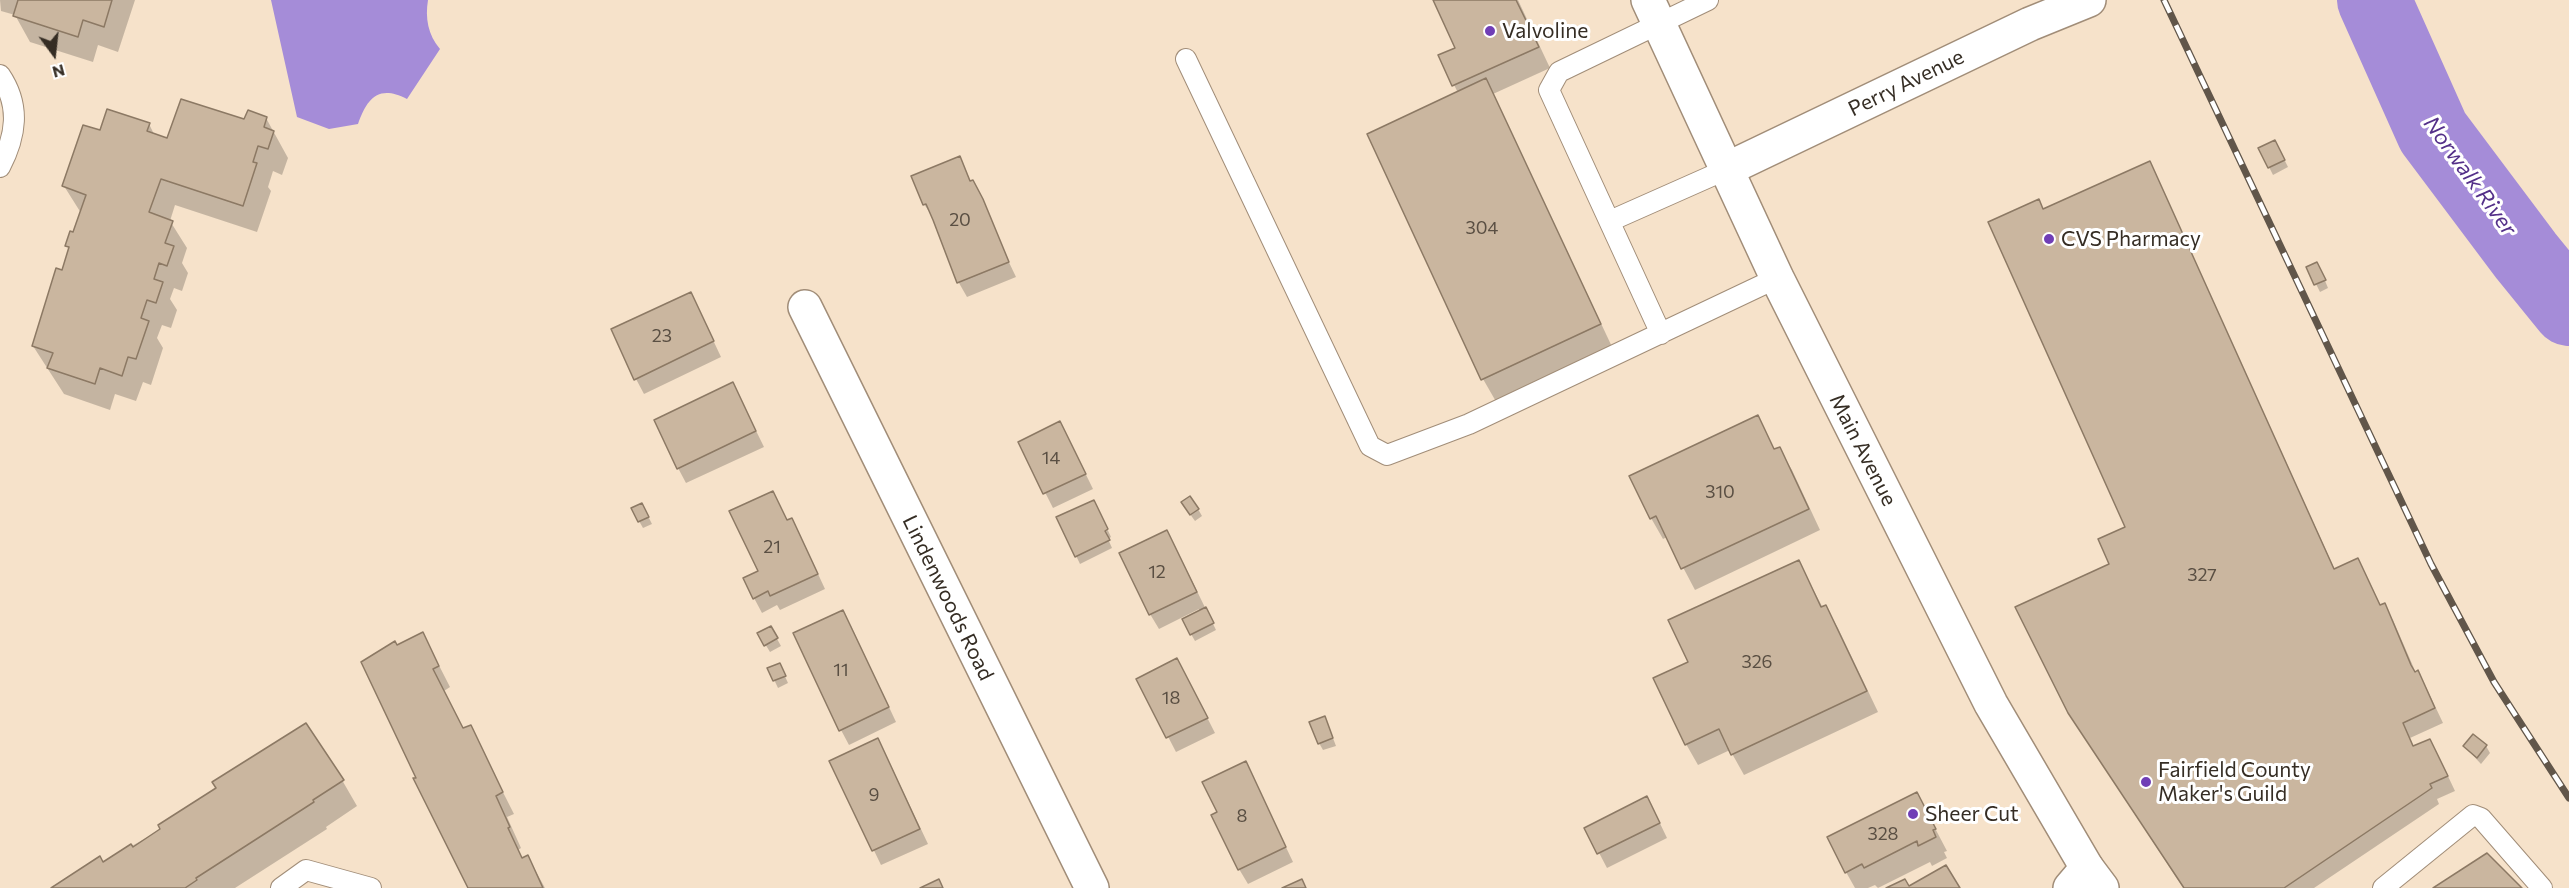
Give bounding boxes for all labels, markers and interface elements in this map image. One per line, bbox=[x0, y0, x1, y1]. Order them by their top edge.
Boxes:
place label: Valvoline bbox=[1502, 18, 1588, 44]
north arrow bbox=[24, 24, 84, 84]
marker: Valvoline bbox=[1483, 24, 1497, 38]
street label: Perry Avenue bbox=[1844, 44, 1968, 122]
text: N bbox=[51, 61, 67, 83]
water label: Norwalk River bbox=[2418, 111, 2522, 241]
house number: 20 bbox=[949, 209, 971, 231]
house number: 304 bbox=[1466, 217, 1498, 239]
place label: CVS Pharmacy bbox=[2061, 226, 2201, 252]
marker: CVS Pharmacy bbox=[2042, 232, 2056, 246]
house number: 23 bbox=[652, 325, 672, 347]
street label: Main Avenue bbox=[1824, 390, 1902, 510]
house number: 14 bbox=[1042, 447, 1060, 469]
house number: 310 bbox=[1705, 481, 1735, 503]
street label: Lindenwoods Road bbox=[897, 511, 999, 685]
house number: 21 bbox=[763, 536, 781, 558]
house number: 12 bbox=[1148, 561, 1166, 583]
house number: 327 bbox=[2187, 564, 2217, 586]
house number: 326 bbox=[1741, 651, 1773, 673]
house number: 11 bbox=[833, 659, 849, 681]
house number: 18 bbox=[1162, 687, 1180, 709]
place label: Fairfield County Maker's Guild bbox=[2158, 757, 2311, 807]
marker: Fairfield County Maker's Guild bbox=[2139, 775, 2153, 789]
house number: 9 bbox=[869, 784, 879, 806]
place label: Sheer Cut bbox=[1925, 801, 2019, 827]
house number: 8 bbox=[1237, 805, 1247, 827]
marker: Sheer Cut bbox=[1906, 807, 1920, 821]
house number: 328 bbox=[1867, 823, 1899, 845]

